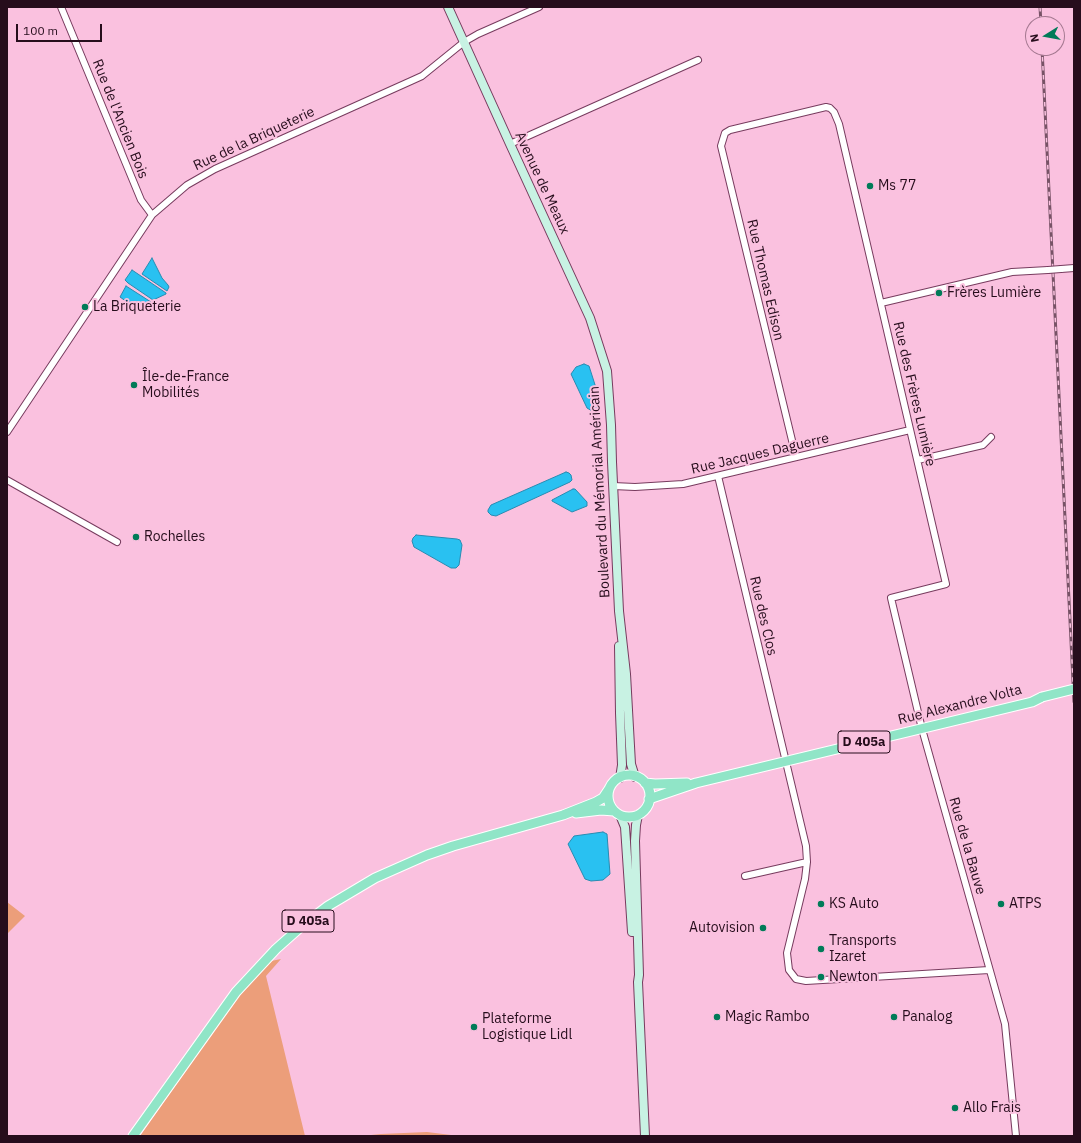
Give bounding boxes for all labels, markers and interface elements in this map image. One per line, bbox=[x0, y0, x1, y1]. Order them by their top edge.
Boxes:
scale bar bbox=[18, 16, 104, 42]
north arrow bbox=[1025, 16, 1065, 56]
text: 100 m bbox=[23, 23, 58, 38]
text: N bbox=[1027, 33, 1042, 43]
street label: Rue de l'Ancien Bois bbox=[88, 57, 152, 181]
street label: Rue de la Briqueterie bbox=[191, 103, 317, 175]
street label: Avenue de Meaux bbox=[511, 129, 573, 237]
place label: Ms 77 bbox=[878, 178, 916, 194]
marker: Ms 77 bbox=[865, 181, 875, 191]
street label: Rue Thomas Edison bbox=[743, 218, 787, 342]
place label: Frères Lumière bbox=[947, 285, 1041, 301]
marker: Frères Lumière bbox=[934, 288, 944, 298]
place label: La Briqueterie bbox=[93, 299, 181, 315]
marker: La Briqueterie bbox=[80, 302, 90, 312]
street label: Rue des Frères Lumière bbox=[889, 320, 939, 468]
place label: Île-de-France Mobilités bbox=[142, 369, 229, 402]
marker: Île-de-France Mobilités bbox=[129, 380, 139, 390]
street label: Boulevard du Mémorial Américain bbox=[586, 386, 614, 598]
street label: Rue Jacques Daguerre bbox=[689, 430, 831, 478]
place label: Rochelles bbox=[144, 529, 205, 545]
marker: Rochelles bbox=[131, 532, 141, 542]
street label: Rue des Clos bbox=[746, 575, 780, 657]
street label: Rue Alexandre Volta bbox=[896, 681, 1024, 729]
road number: D 405a bbox=[838, 731, 890, 753]
street label: Rue de la Bauve bbox=[945, 795, 989, 897]
place label: KS Auto bbox=[829, 896, 879, 912]
place label: ATPS bbox=[1009, 896, 1042, 912]
marker: KS Auto bbox=[816, 899, 826, 909]
marker: ATPS bbox=[996, 899, 1006, 909]
road number: D 405a bbox=[282, 910, 334, 932]
place label: Autovision bbox=[689, 920, 755, 936]
marker: Autovision bbox=[758, 923, 768, 933]
place label: Transports Izaret bbox=[829, 933, 897, 966]
marker: Transports Izaret bbox=[816, 944, 826, 954]
place label: Newton bbox=[829, 969, 878, 985]
marker: Newton bbox=[816, 972, 826, 982]
place label: Magic Rambo bbox=[725, 1009, 810, 1025]
place label: Panalog bbox=[902, 1009, 952, 1025]
place label: Plateforme Logistique Lidl bbox=[482, 1011, 572, 1044]
marker: Magic Rambo bbox=[712, 1012, 722, 1022]
marker: Panalog bbox=[889, 1012, 899, 1022]
marker: Plateforme Logistique Lidl bbox=[469, 1022, 479, 1032]
place label: Allo Frais bbox=[963, 1100, 1021, 1116]
marker: Allo Frais bbox=[950, 1103, 960, 1113]

